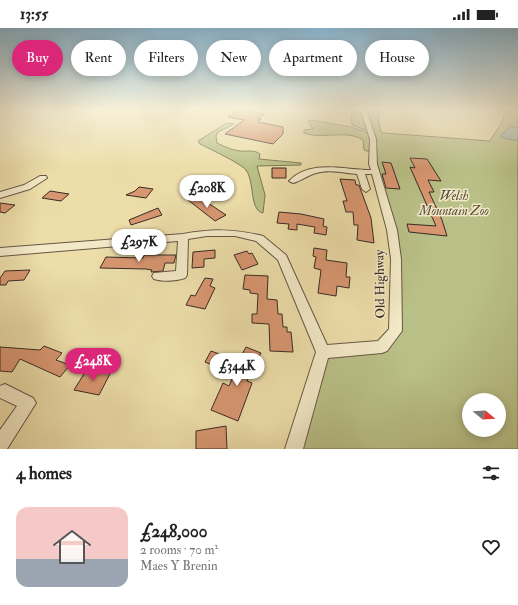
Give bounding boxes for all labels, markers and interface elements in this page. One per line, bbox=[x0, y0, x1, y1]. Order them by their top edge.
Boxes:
text: 13:55 bbox=[20, 5, 48, 24]
chip: Buy bbox=[12, 40, 63, 76]
chip: Rent bbox=[71, 40, 126, 76]
chip: Filters bbox=[134, 40, 198, 76]
chip: New bbox=[206, 40, 261, 76]
chip: Apartment bbox=[269, 40, 357, 76]
chip: House bbox=[365, 40, 429, 76]
pin: £208K bbox=[179, 175, 235, 209]
text: £208K bbox=[188, 180, 226, 196]
park label: Welsh Mountain Zoo bbox=[418, 188, 489, 219]
pin: £297K bbox=[111, 229, 167, 263]
text: £297K bbox=[120, 234, 158, 250]
street label: Old Highway bbox=[371, 249, 390, 319]
pin: £248K bbox=[65, 348, 121, 382]
text: £248K bbox=[74, 353, 112, 369]
pin: £344K bbox=[209, 353, 265, 387]
text: £344K bbox=[219, 358, 255, 374]
north arrow bbox=[462, 393, 506, 437]
map controls bbox=[462, 393, 506, 437]
icon: filters bbox=[480, 462, 502, 484]
text: 4 homes bbox=[16, 463, 72, 484]
text: £248,000 bbox=[140, 521, 207, 542]
icon: home bbox=[48, 523, 96, 571]
icon: heart bbox=[480, 536, 502, 558]
text: 2 rooms · 70 m² bbox=[140, 542, 218, 558]
text: Maes Y Brenin bbox=[140, 558, 218, 574]

